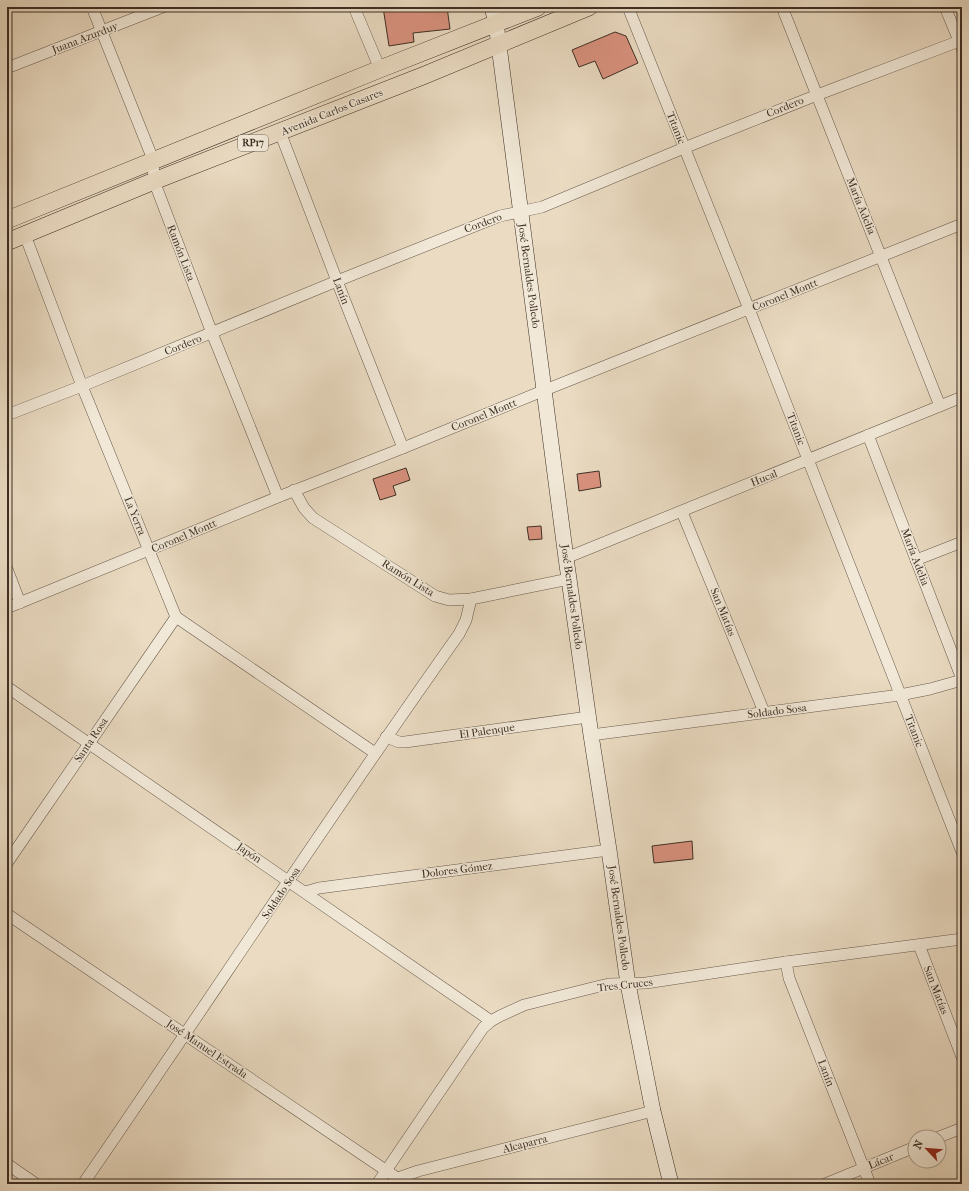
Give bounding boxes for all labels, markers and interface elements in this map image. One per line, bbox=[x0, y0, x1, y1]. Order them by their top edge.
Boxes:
street label: Juana Azurduy bbox=[49, 19, 121, 57]
street label: Avenida Carlos Casares bbox=[278, 86, 385, 139]
street label: Cordero bbox=[764, 94, 806, 120]
street label: Titanic bbox=[664, 110, 688, 146]
road number: RP17 bbox=[238, 135, 268, 151]
street label: María Adelia bbox=[844, 176, 879, 237]
street label: Cordero bbox=[462, 210, 504, 236]
street label: José Bernaldes Polledo bbox=[515, 222, 543, 330]
street label: Ramón Lista bbox=[164, 223, 198, 284]
street label: Lanín bbox=[330, 276, 352, 307]
street label: Coronel Montt bbox=[750, 276, 820, 314]
street label: Cordero bbox=[162, 332, 204, 358]
street label: Coronel Montt bbox=[449, 396, 519, 434]
street label: Titanic bbox=[784, 411, 808, 447]
street label: Hucal bbox=[749, 467, 779, 489]
street label: La Yerra bbox=[121, 495, 149, 538]
street label: Coronel Montt bbox=[149, 516, 219, 556]
street label: María Adelia bbox=[898, 526, 932, 588]
street label: José Bernaldes Polledo bbox=[558, 543, 586, 651]
street label: Ramón Lista bbox=[379, 557, 437, 600]
street label: San Matías bbox=[707, 586, 739, 638]
street label: Soldado Sosa bbox=[747, 701, 808, 721]
street label: Titanic bbox=[902, 713, 926, 749]
street label: Santa Rosa bbox=[71, 714, 111, 765]
street label: El Palenque bbox=[458, 721, 516, 741]
street label: Japón bbox=[233, 840, 264, 866]
street label: Dolores Gómez bbox=[421, 859, 493, 881]
street label: Soldado Sosa bbox=[259, 864, 304, 921]
street label: José Bernaldes Polledo bbox=[605, 864, 633, 972]
street label: San Matías bbox=[921, 964, 951, 1016]
street label: Tres Cruces bbox=[597, 976, 653, 994]
street label: José Manuel Estrada bbox=[163, 1016, 251, 1082]
street label: Lanín bbox=[815, 1058, 837, 1089]
north arrow bbox=[907, 1129, 947, 1169]
street label: Alcaparra bbox=[500, 1132, 550, 1156]
text: N bbox=[911, 1138, 926, 1151]
street label: Lácar bbox=[866, 1150, 896, 1172]

